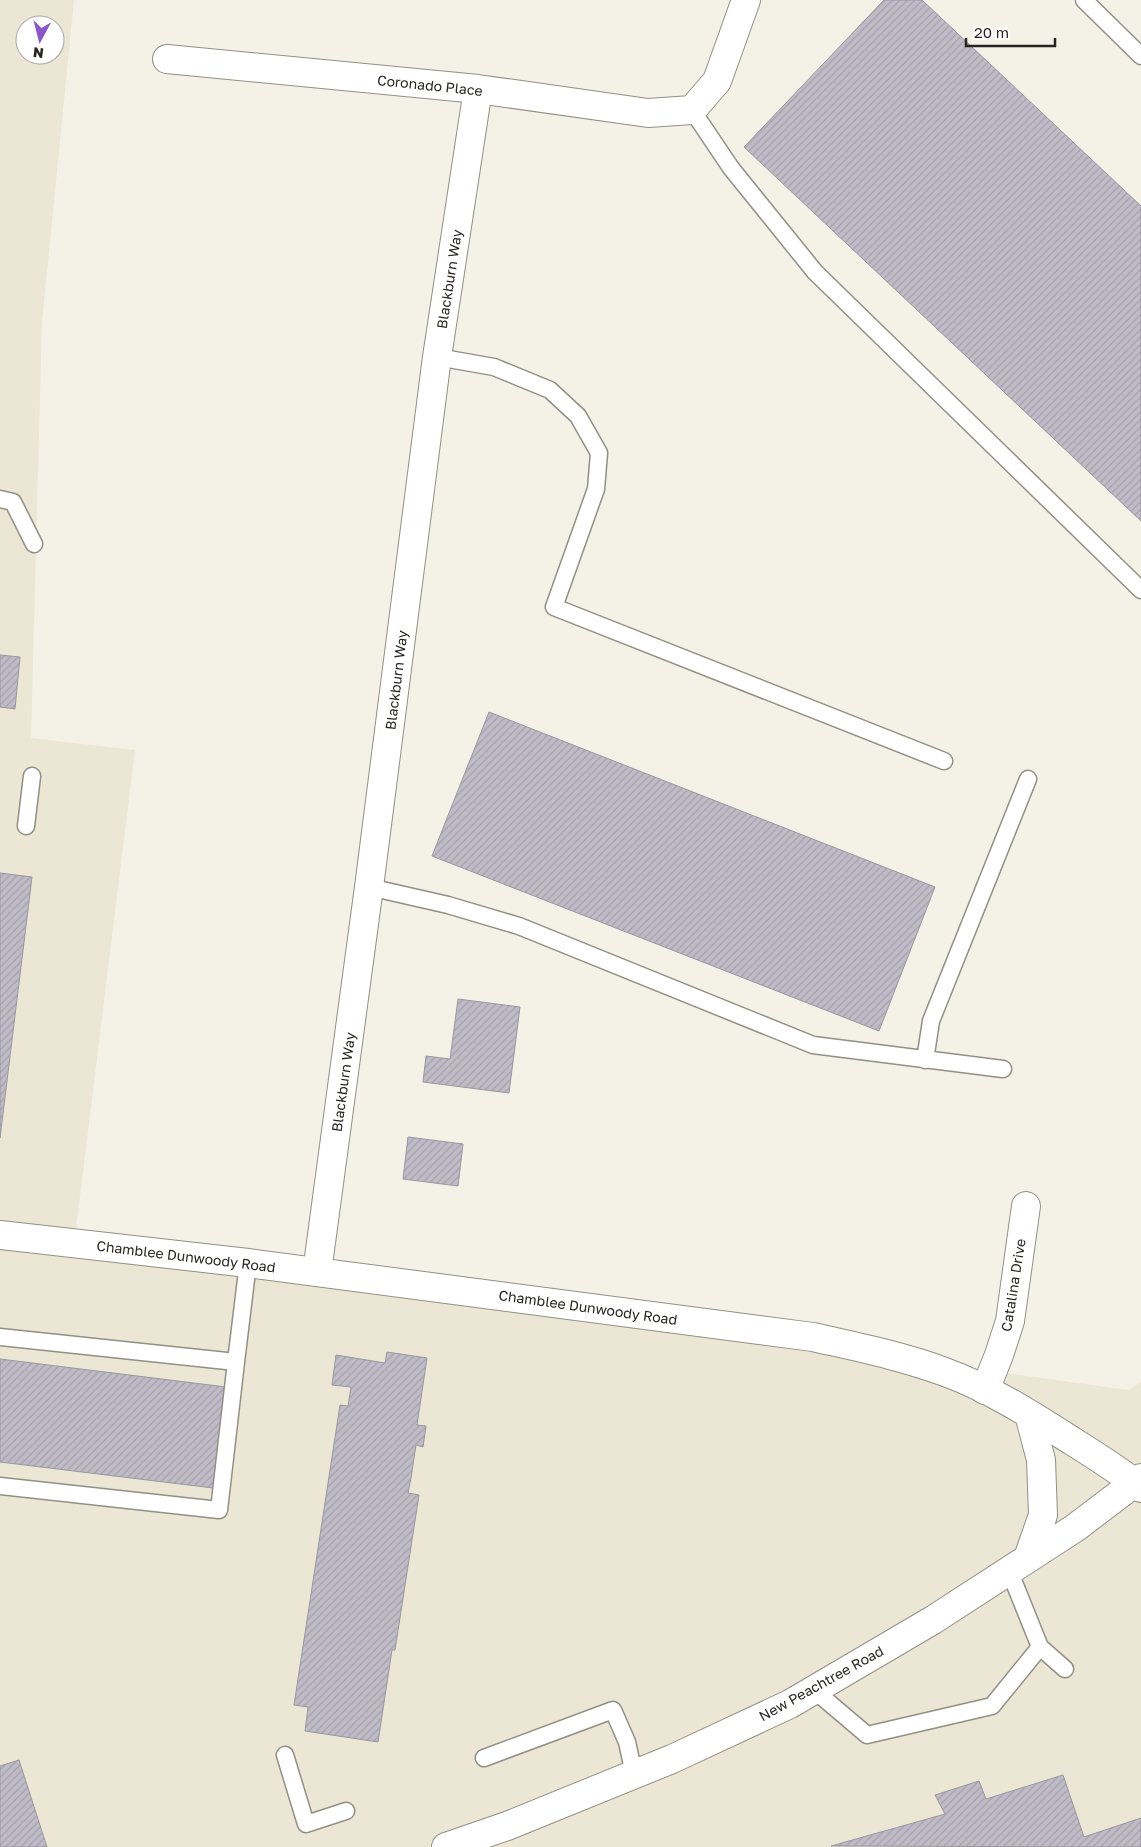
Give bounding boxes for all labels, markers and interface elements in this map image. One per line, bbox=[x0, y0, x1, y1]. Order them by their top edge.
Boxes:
north arrow bbox=[15, 15, 65, 65]
scale bar bbox=[966, 15, 1055, 47]
text: 20 m bbox=[974, 23, 1009, 41]
text: N bbox=[32, 44, 45, 62]
street label: Coronado Place bbox=[376, 71, 484, 99]
street label: Blackburn Way bbox=[433, 228, 465, 330]
street label: Blackburn Way bbox=[381, 629, 411, 731]
street label: Blackburn Way bbox=[328, 1031, 358, 1133]
street label: Chamblee Dunwoody Road bbox=[96, 1237, 276, 1275]
street label: Catalina Drive bbox=[997, 1237, 1029, 1333]
street label: Chamblee Dunwoody Road bbox=[498, 1286, 678, 1328]
street label: New Peachtree Road bbox=[756, 1642, 886, 1724]

